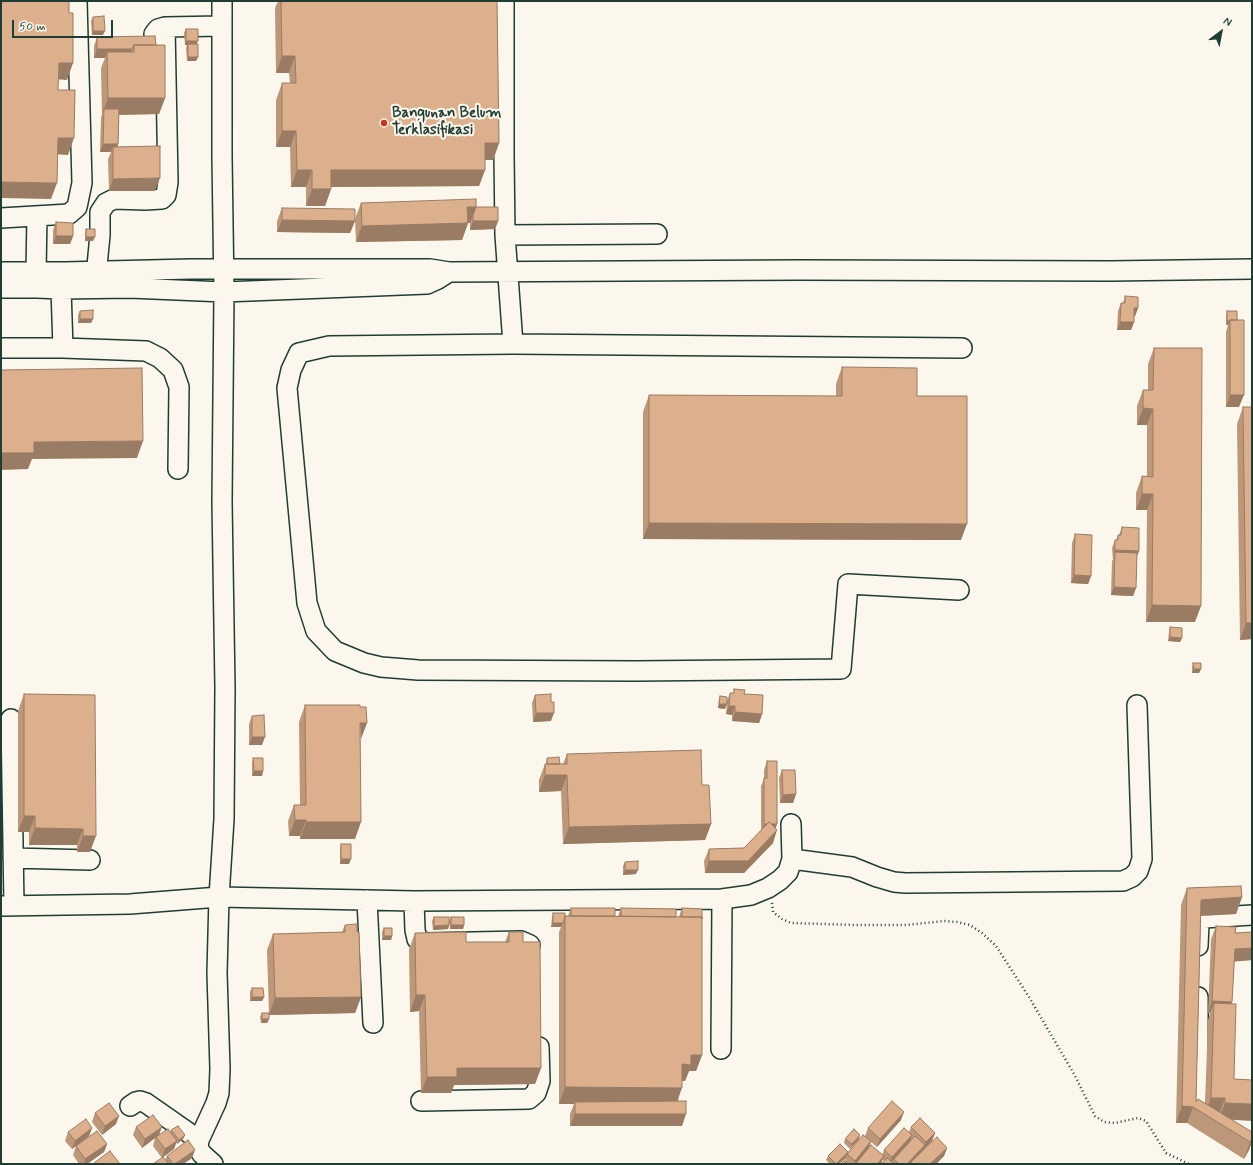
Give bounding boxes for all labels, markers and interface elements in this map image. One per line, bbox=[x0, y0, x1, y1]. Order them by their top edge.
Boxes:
scale bar bbox=[14, 12, 115, 38]
north arrow bbox=[1201, 12, 1241, 52]
text: N bbox=[1221, 14, 1234, 30]
text: 50 m bbox=[19, 19, 46, 35]
place label: Bangunan Belum Terklasifikasi bbox=[392, 105, 502, 140]
marker: Bangunan Belum Terklasifikasi bbox=[379, 118, 389, 128]

